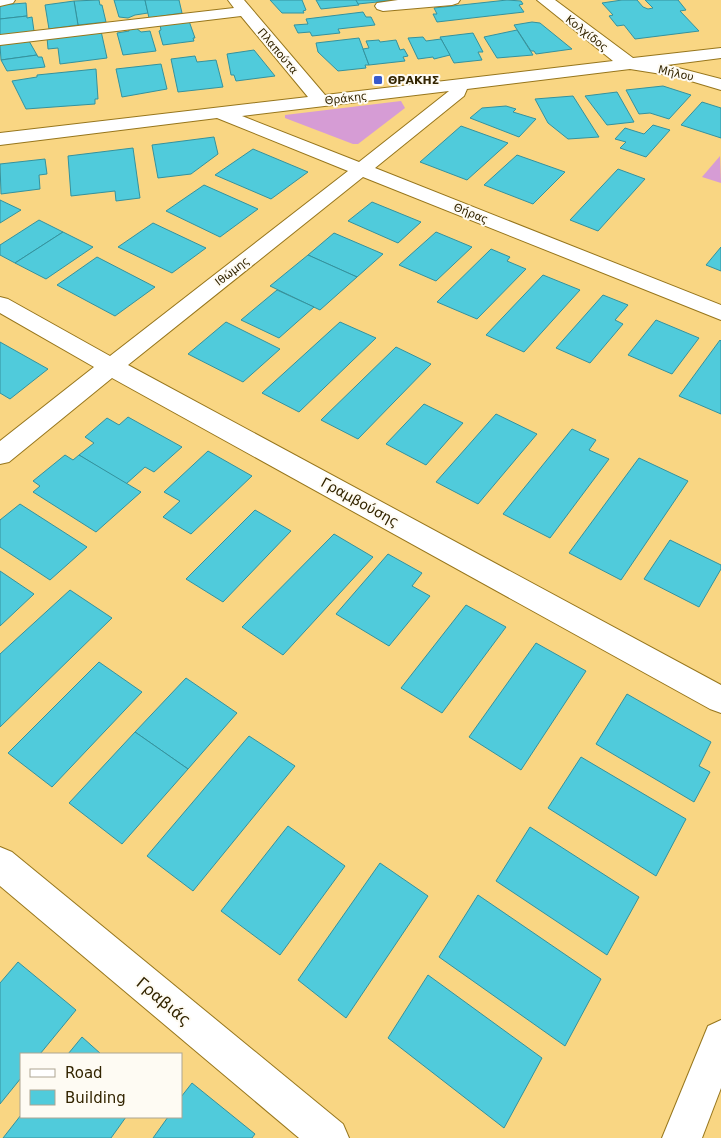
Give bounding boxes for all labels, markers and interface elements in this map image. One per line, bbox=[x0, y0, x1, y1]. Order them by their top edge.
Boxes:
street label: Κολχίδος bbox=[563, 13, 611, 54]
street label: Πλαπούτα bbox=[255, 26, 300, 77]
street label: Μήλου bbox=[657, 63, 695, 84]
marker: ΘΡΑΚΗΣ bbox=[372, 74, 384, 86]
place label: ΘΡΑΚΗΣ bbox=[388, 74, 439, 87]
street label: Θράκης bbox=[324, 89, 368, 108]
street label: Θήρας bbox=[452, 201, 490, 226]
street label: Ιθώμης bbox=[213, 254, 252, 289]
street label: Γραμβούσης bbox=[318, 474, 402, 530]
street label: Γραβιάς bbox=[133, 973, 195, 1030]
legend bbox=[20, 1053, 182, 1118]
text: Road bbox=[65, 1064, 103, 1082]
text: Building bbox=[65, 1089, 126, 1107]

